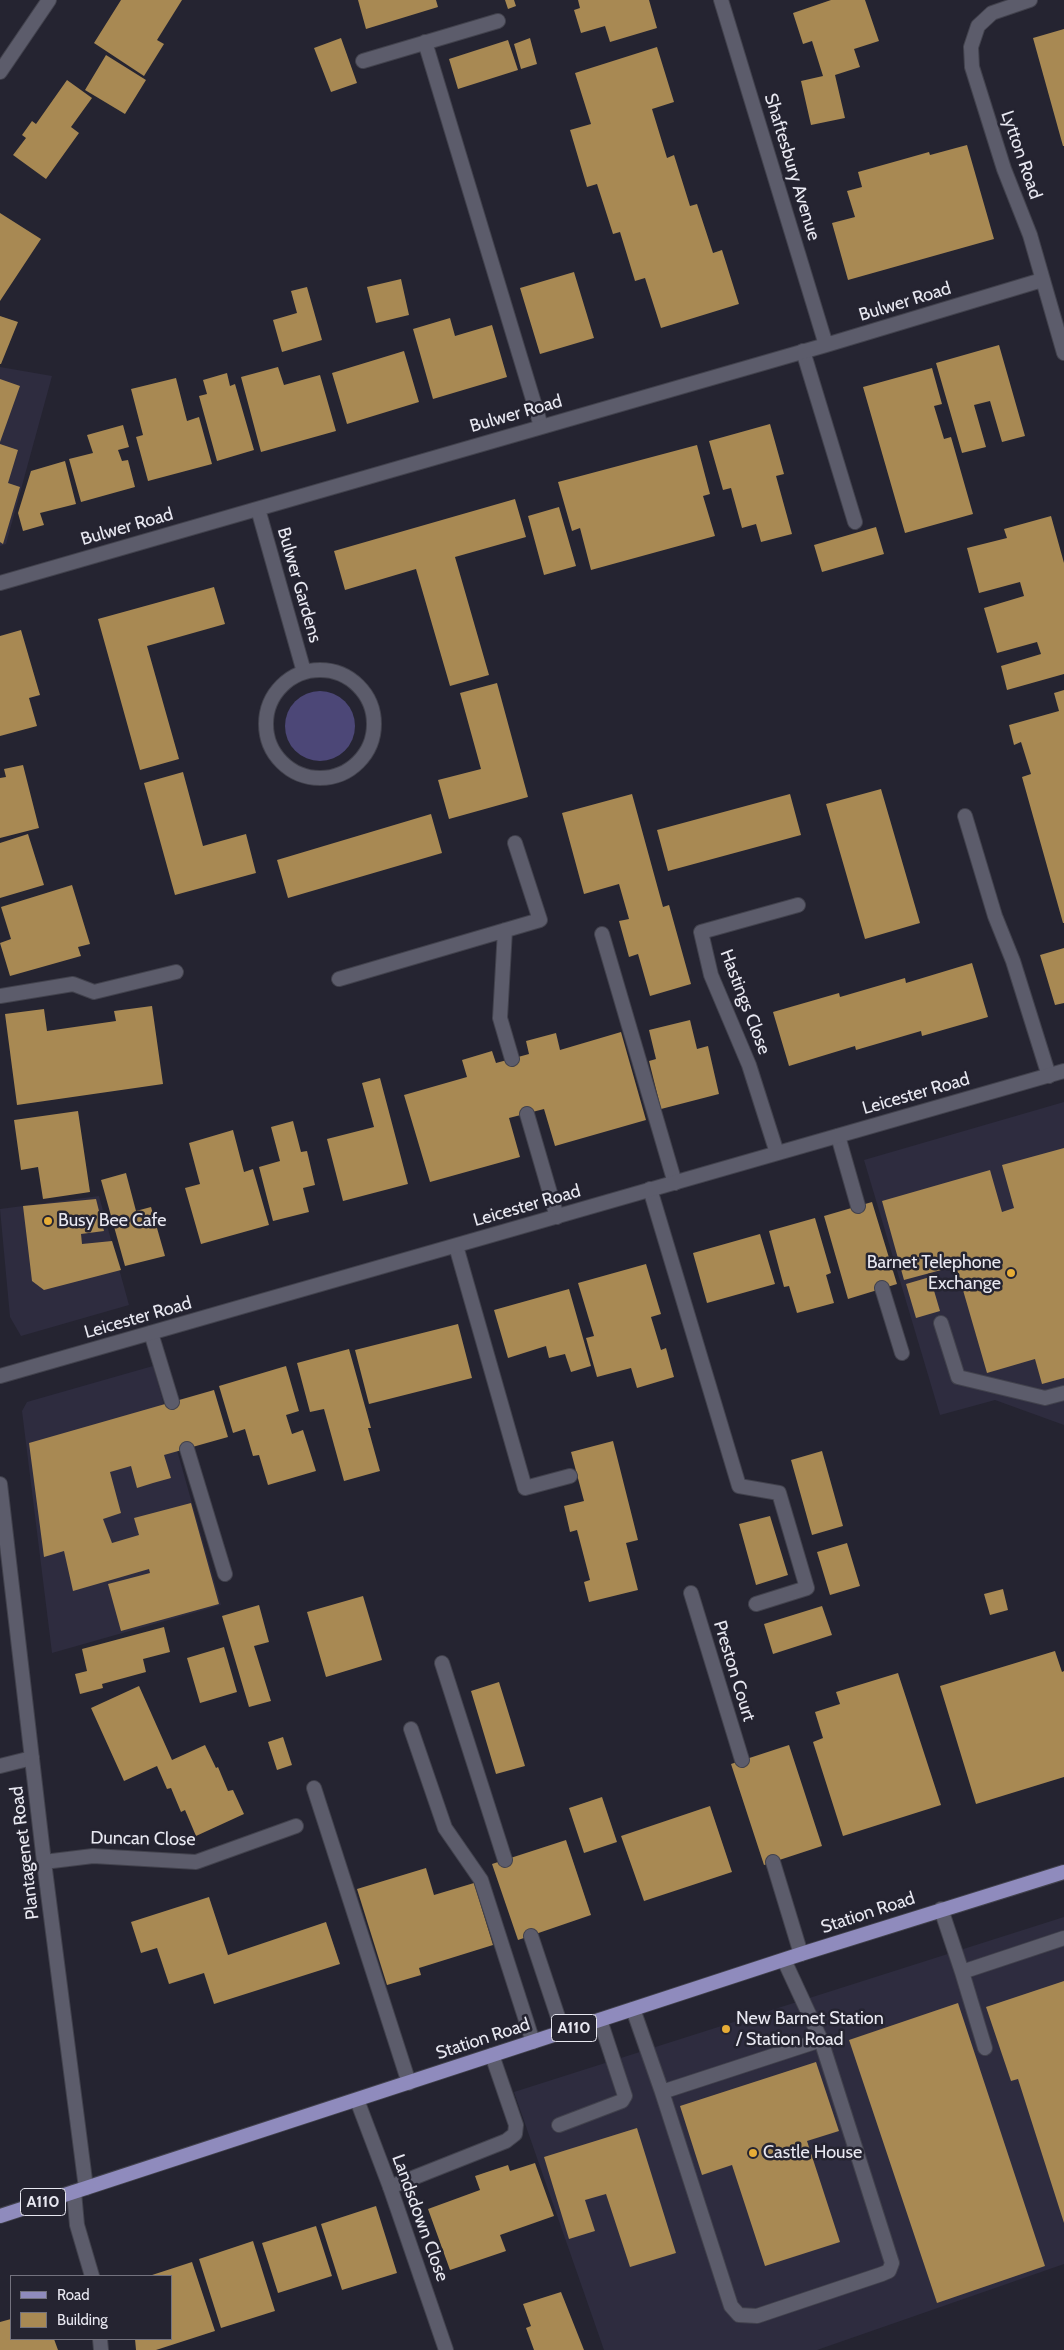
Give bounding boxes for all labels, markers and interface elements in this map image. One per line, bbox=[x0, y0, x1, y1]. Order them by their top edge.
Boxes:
street label: Shaftesbury Avenue bbox=[759, 91, 825, 243]
street label: Lytton Road bbox=[996, 108, 1046, 202]
street label: Bulwer Road bbox=[856, 278, 954, 326]
street label: Bulwer Road bbox=[467, 390, 565, 438]
street label: Bulwer Road bbox=[78, 503, 176, 551]
street label: Bulwer Gardens bbox=[272, 525, 326, 645]
street label: Hastings Close bbox=[715, 946, 775, 1058]
street label: Leicester Road bbox=[860, 1068, 972, 1120]
street label: Leicester Road bbox=[471, 1180, 583, 1232]
place label: Busy Bee Cafe bbox=[58, 1210, 167, 1232]
marker: Busy Bee Cafe bbox=[42, 1215, 54, 1227]
place label: Barnet Telephone Exchange bbox=[867, 1252, 1001, 1294]
marker: Barnet Telephone Exchange bbox=[1005, 1267, 1017, 1279]
street label: Leicester Road bbox=[82, 1292, 194, 1344]
street label: Preston Court bbox=[708, 1618, 760, 1724]
street label: Plantagenet Road bbox=[6, 1785, 44, 1921]
street label: Duncan Close bbox=[90, 1827, 196, 1851]
street label: Station Road bbox=[818, 1888, 918, 1938]
place label: New Barnet Station / Station Road bbox=[736, 2008, 884, 2050]
street label: Station Road bbox=[433, 2014, 533, 2064]
road number: A110 bbox=[552, 2015, 596, 2042]
marker: New Barnet Station / Station Road bbox=[720, 2023, 732, 2035]
place label: Castle House bbox=[763, 2142, 862, 2164]
marker: Castle House bbox=[747, 2147, 759, 2159]
street label: Landsdown Close bbox=[387, 2151, 453, 2285]
road number: A110 bbox=[20, 2188, 66, 2216]
legend bbox=[10, 2275, 172, 2340]
text: Road bbox=[57, 2286, 90, 2304]
text: Building bbox=[57, 2311, 108, 2329]

